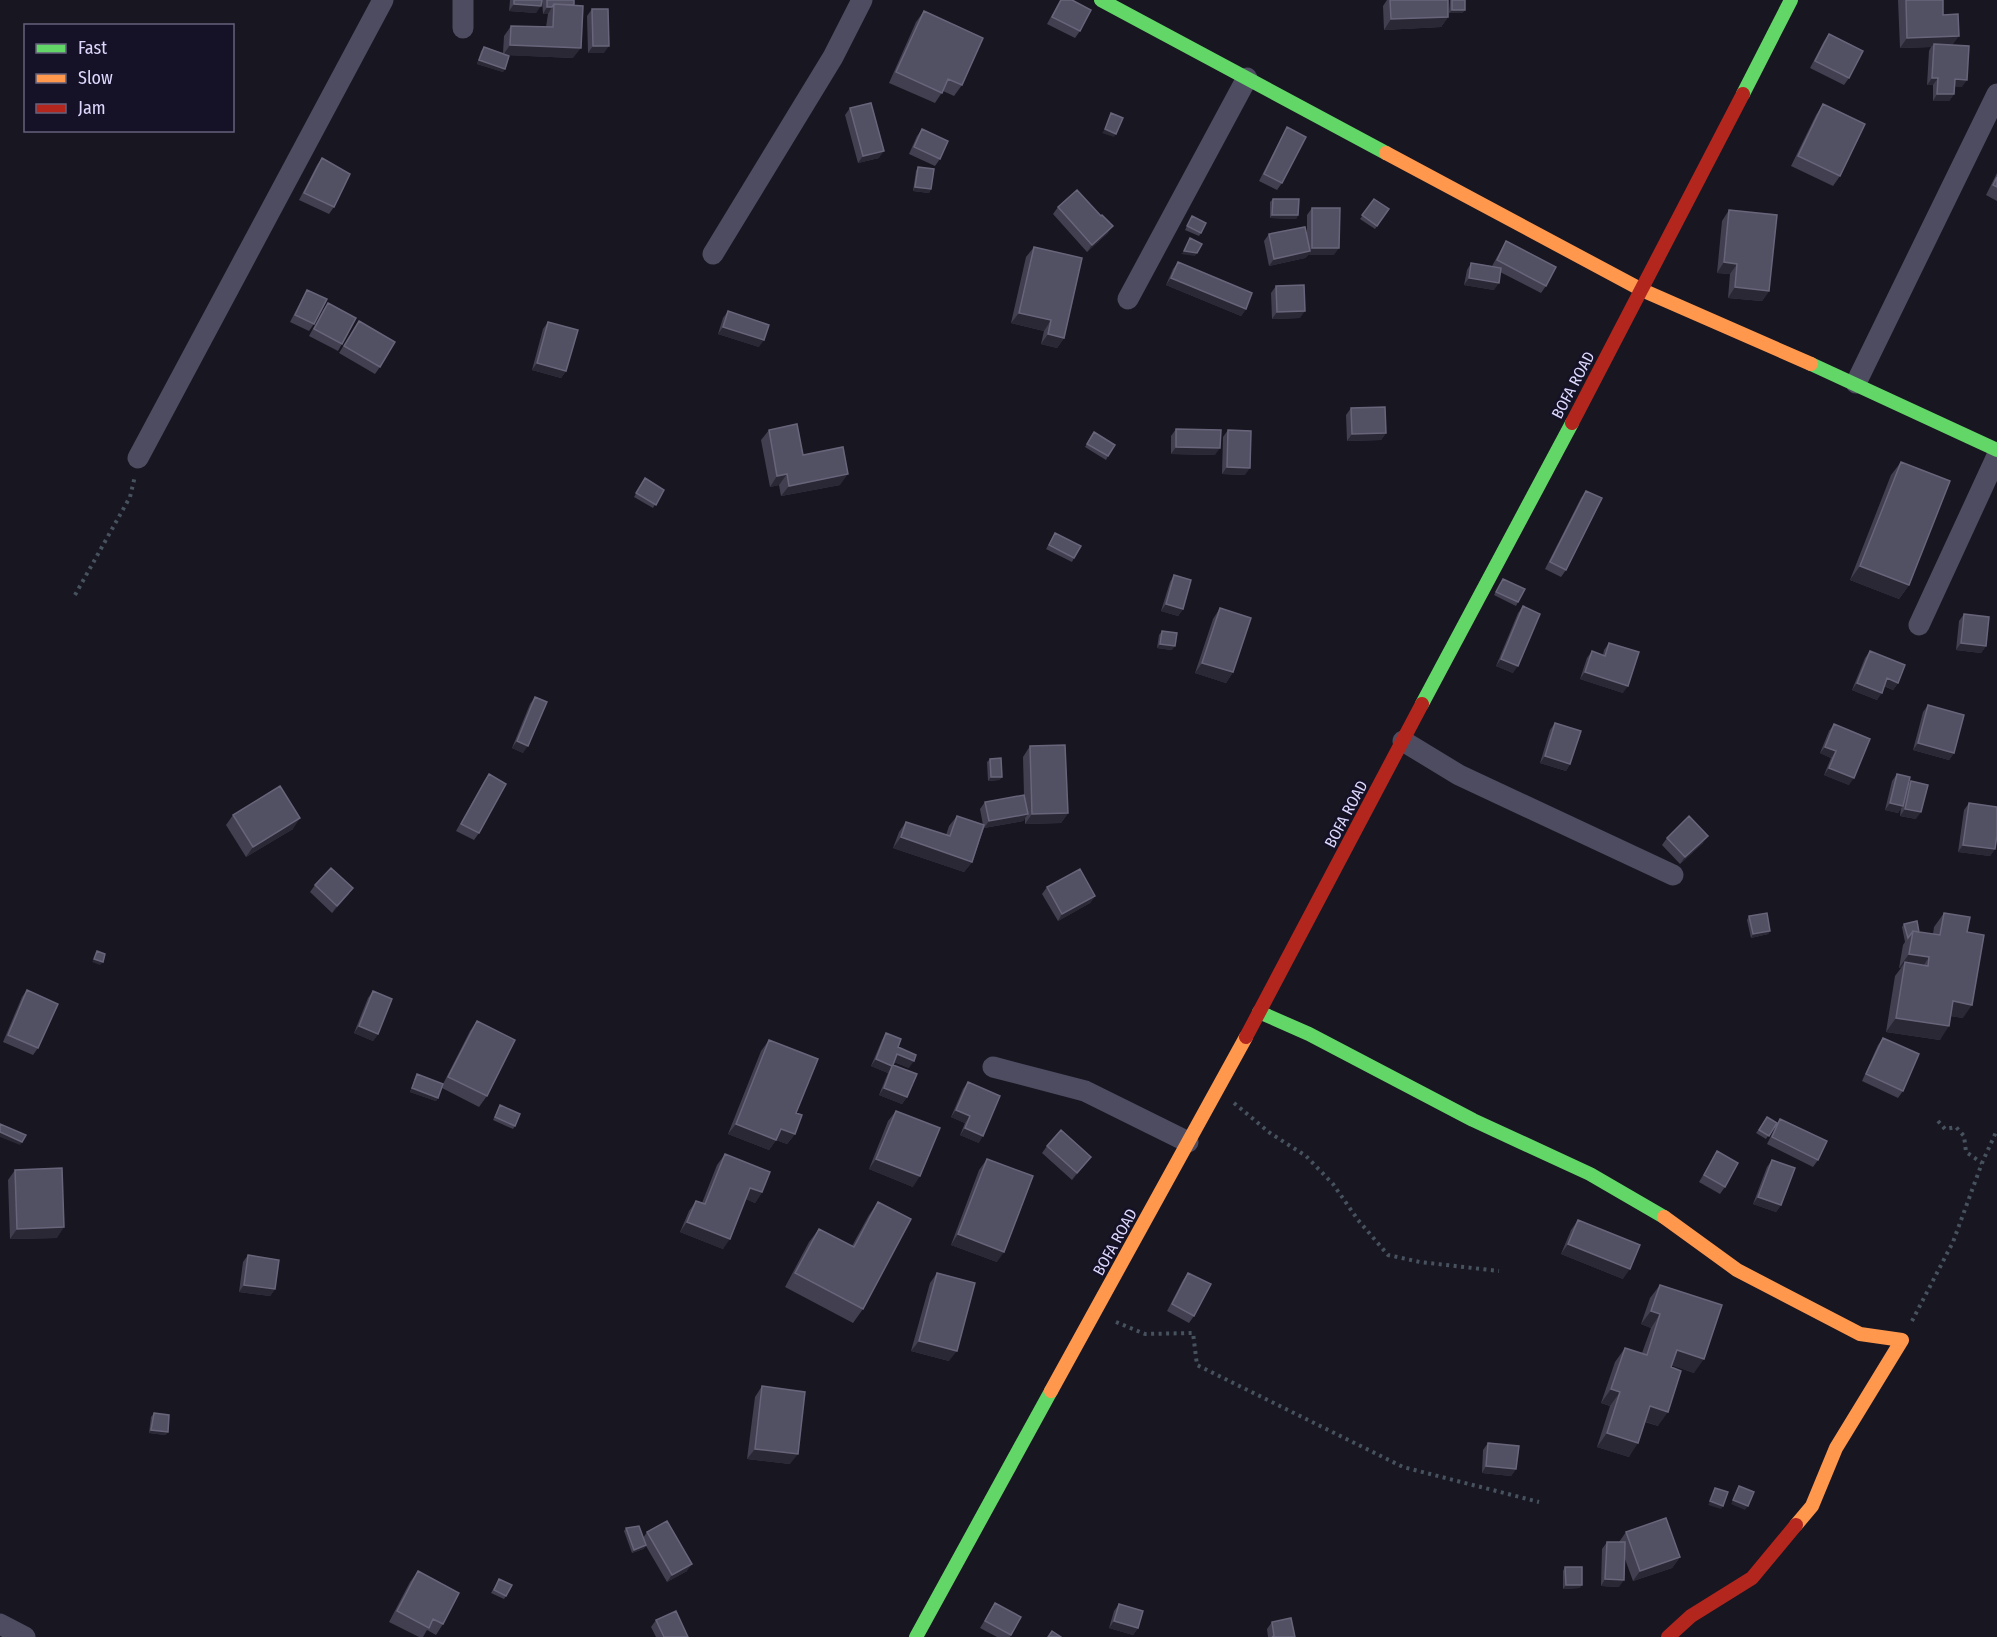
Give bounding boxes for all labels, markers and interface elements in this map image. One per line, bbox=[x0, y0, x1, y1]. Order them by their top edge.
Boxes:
legend bbox=[24, 24, 234, 132]
text: Fast bbox=[78, 37, 107, 59]
text: Slow bbox=[78, 67, 113, 89]
text: Jam bbox=[78, 97, 106, 119]
street label: BOFA ROAD bbox=[1547, 348, 1599, 422]
street label: BOFA ROAD bbox=[1320, 777, 1372, 851]
street label: BOFA ROAD bbox=[1089, 1205, 1141, 1279]

